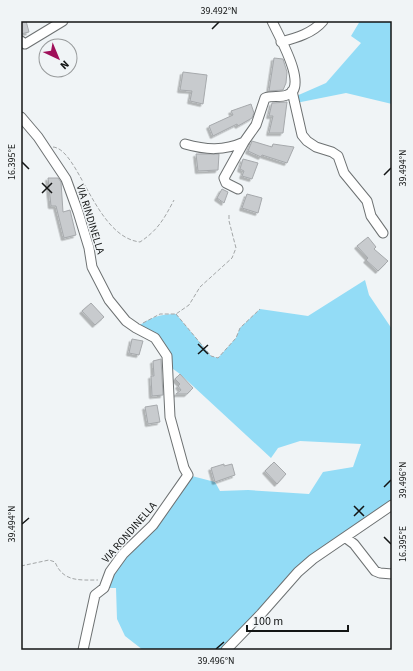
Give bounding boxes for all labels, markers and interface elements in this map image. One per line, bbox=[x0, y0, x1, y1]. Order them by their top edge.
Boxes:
text: 39.492°N bbox=[200, 4, 238, 18]
north arrow bbox=[38, 38, 78, 78]
text: N bbox=[57, 57, 72, 73]
text: 16.395°E bbox=[5, 144, 19, 180]
text: 39.494°N bbox=[396, 149, 410, 187]
street label: VIA RINDINELLA bbox=[73, 182, 108, 256]
text: 39.496°N bbox=[396, 461, 410, 499]
street label: VIA RONDINELLA bbox=[99, 498, 160, 566]
text: 39.494°N bbox=[5, 505, 19, 543]
text: 16.395°E bbox=[396, 526, 410, 562]
scale bar bbox=[247, 607, 348, 633]
text: 100 m bbox=[253, 613, 283, 630]
text: 39.496°N bbox=[197, 654, 235, 668]

